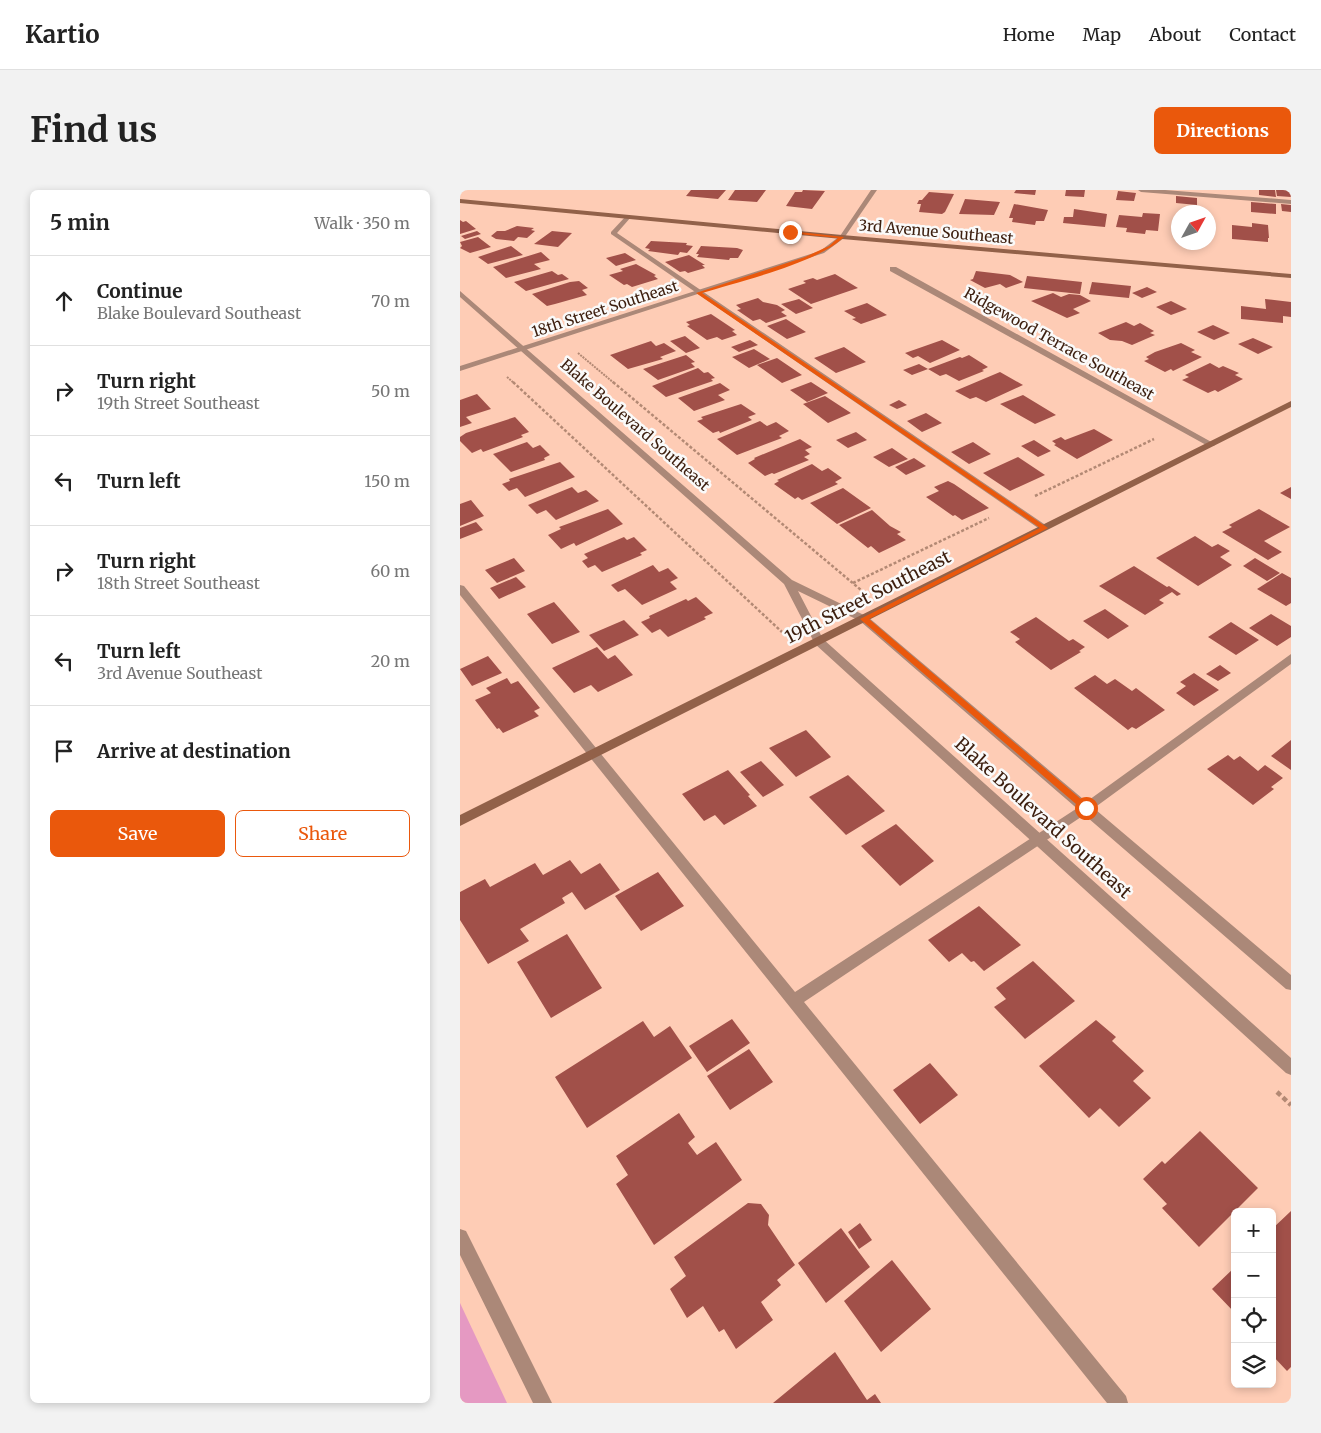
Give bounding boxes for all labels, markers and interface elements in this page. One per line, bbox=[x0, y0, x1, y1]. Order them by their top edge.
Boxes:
text: Kartio bbox=[25, 19, 100, 50]
text: Home bbox=[1003, 23, 1055, 46]
text: Map bbox=[1083, 23, 1121, 46]
text: About bbox=[1149, 23, 1201, 46]
text: Contact bbox=[1229, 23, 1296, 46]
button: Directions bbox=[1154, 107, 1291, 154]
text: Find us bbox=[30, 108, 157, 152]
north arrow bbox=[1171, 205, 1216, 250]
text: 5 min bbox=[50, 209, 110, 236]
text: Walk · 350 m bbox=[314, 213, 410, 233]
street label: 3rd Avenue Southeast bbox=[858, 215, 1014, 248]
route end bbox=[779, 221, 802, 244]
street label: 18th Street Southeast bbox=[529, 276, 681, 341]
text: Continue bbox=[97, 279, 183, 303]
street label: Ridgewood Terrace Southeast bbox=[961, 283, 1158, 404]
icon: ahead bbox=[50, 287, 78, 315]
text: 70 m bbox=[371, 291, 410, 311]
text: Blake Boulevard Southeast bbox=[97, 303, 301, 323]
street label: Blake Boulevard Southeast bbox=[557, 355, 714, 495]
text: Turn right bbox=[97, 369, 196, 393]
icon: right bbox=[50, 377, 78, 405]
text: 50 m bbox=[371, 381, 410, 401]
text: 19th Street Southeast bbox=[97, 393, 260, 413]
icon: left bbox=[50, 467, 78, 495]
text: Turn left bbox=[97, 469, 181, 493]
text: 150 m bbox=[364, 471, 410, 491]
street label: 19th Street Southeast bbox=[781, 545, 955, 648]
text: Turn right bbox=[97, 549, 196, 573]
icon: right bbox=[50, 557, 78, 585]
text: 60 m bbox=[370, 561, 410, 581]
text: 18th Street Southeast bbox=[97, 573, 260, 593]
text: Turn left bbox=[97, 639, 181, 663]
icon: left bbox=[50, 647, 78, 675]
text: 20 m bbox=[371, 651, 410, 671]
text: 3rd Avenue Southeast bbox=[97, 663, 263, 683]
street label: Blake Boulevard Southeast bbox=[950, 732, 1136, 903]
icon: arrive bbox=[50, 737, 78, 765]
text: Arrive at destination bbox=[97, 739, 291, 763]
route start bbox=[1075, 797, 1098, 820]
button: Save bbox=[50, 810, 225, 857]
button: Share bbox=[235, 810, 410, 857]
map controls bbox=[1231, 1208, 1276, 1388]
button: + bbox=[1231, 1208, 1276, 1253]
button: − bbox=[1231, 1253, 1276, 1298]
button: locate bbox=[1231, 1298, 1276, 1343]
button: layers bbox=[1231, 1343, 1276, 1388]

